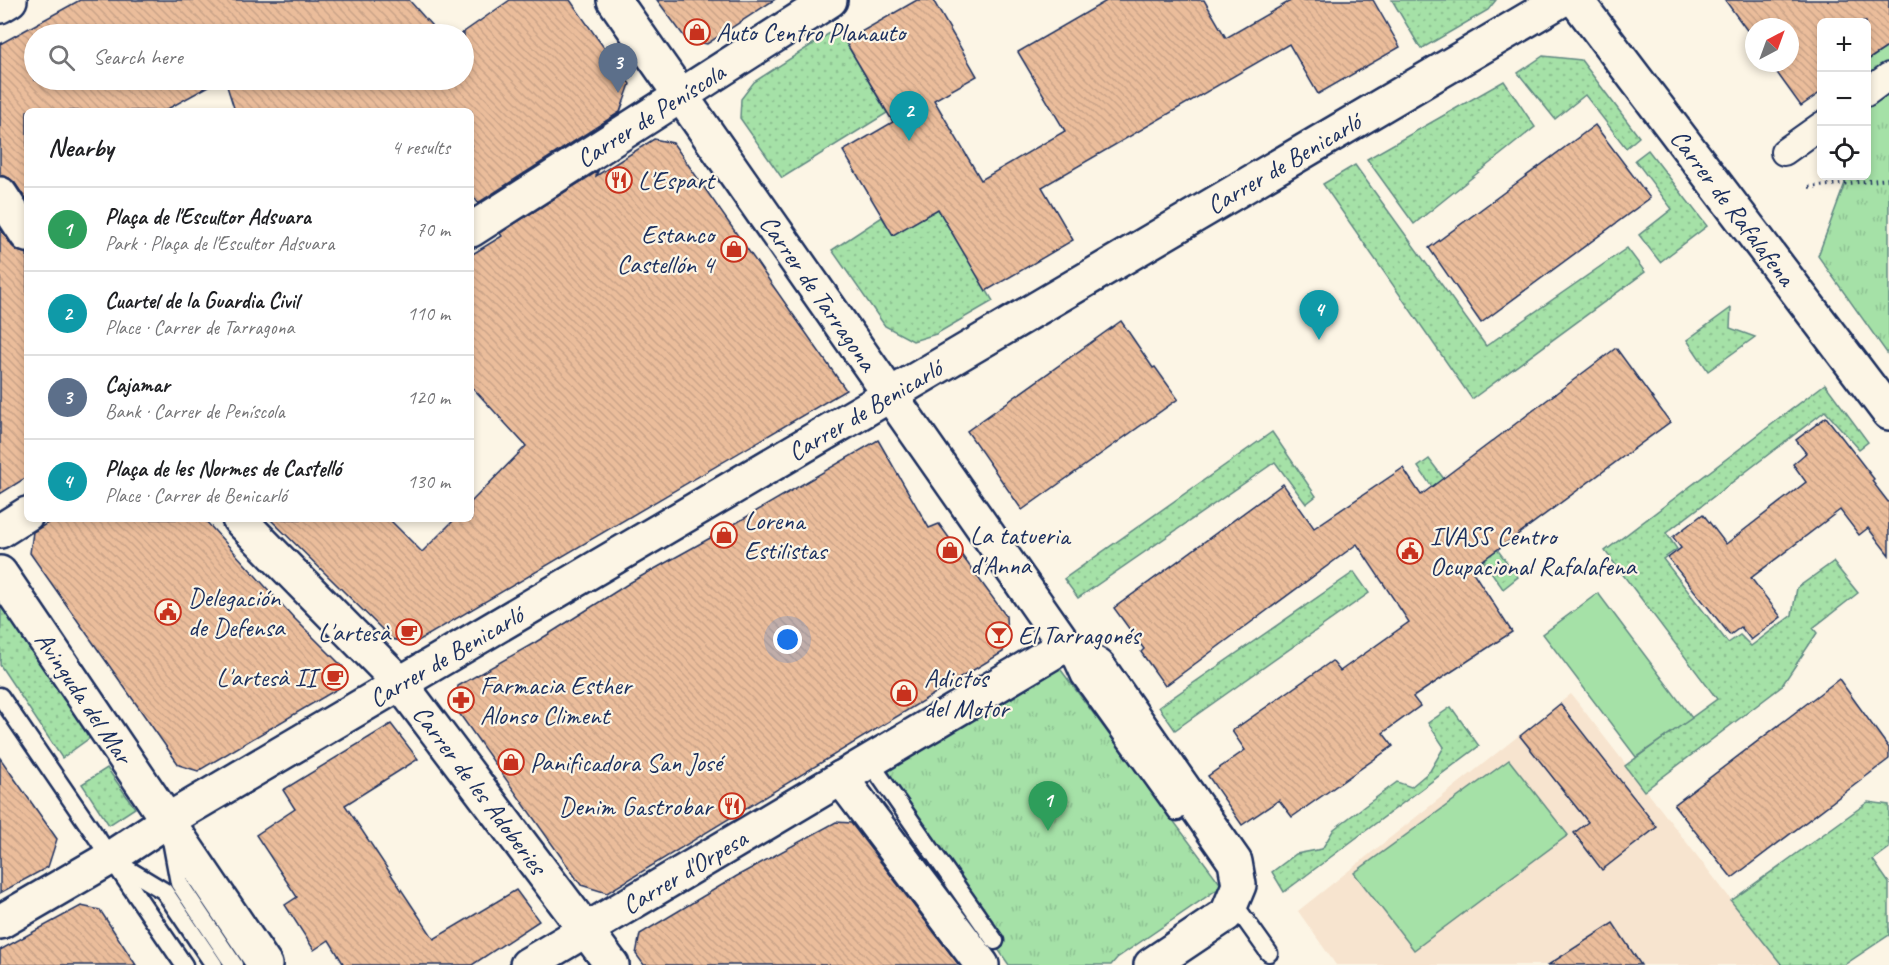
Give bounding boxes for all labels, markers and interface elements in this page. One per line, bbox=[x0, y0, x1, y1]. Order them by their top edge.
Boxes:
place label: Auto Centro Planauto bbox=[716, 16, 908, 49]
shop icon: Auto Centro Planauto bbox=[682, 17, 712, 47]
north arrow bbox=[1745, 18, 1799, 72]
map controls bbox=[1817, 18, 1871, 180]
button: + bbox=[1817, 18, 1871, 72]
search box bbox=[24, 24, 474, 90]
icon: search bbox=[45, 41, 78, 74]
text: Search here bbox=[93, 43, 183, 71]
pin: 3 bbox=[598, 44, 638, 93]
street label: Carrer de Peníscola bbox=[570, 55, 732, 175]
button: − bbox=[1817, 72, 1871, 126]
pin: 2 bbox=[890, 92, 928, 141]
street label: Carrer de Benicarló bbox=[1201, 104, 1370, 222]
street label: Carrer de Rafalafena bbox=[1663, 123, 1803, 294]
button: locate bbox=[1817, 126, 1871, 180]
text: Nearby bbox=[48, 131, 113, 164]
text: 4 results bbox=[391, 135, 450, 160]
place label: L'Espart bbox=[638, 164, 716, 197]
restaurant icon: L'Espart bbox=[604, 165, 634, 195]
text: Plaça de l'Escultor Adsuara bbox=[105, 203, 311, 231]
street label: Carrer de Tarragona bbox=[752, 208, 885, 379]
text: 1 bbox=[63, 217, 72, 242]
text: 70 m bbox=[416, 217, 450, 242]
place label: Estanco Castellón 4 bbox=[617, 218, 717, 281]
text: Park · Plaça de l'Escultor Adsuara bbox=[105, 231, 334, 256]
shop icon: Estanco Castellón 4 bbox=[719, 234, 749, 264]
text: Cuartel de la Guardia Civil bbox=[105, 287, 299, 315]
pin: 4 bbox=[1300, 290, 1338, 340]
text: 2 bbox=[63, 301, 72, 326]
text: 110 m bbox=[407, 301, 450, 326]
text: Place · Carrer de Tarragona bbox=[105, 315, 294, 340]
street label: Carrer de Benicarló bbox=[782, 350, 951, 469]
text: Cajamar bbox=[105, 371, 170, 399]
text: 3 bbox=[63, 385, 72, 410]
text: 120 m bbox=[407, 385, 450, 410]
text: Bank · Carrer de Peníscola bbox=[105, 399, 285, 424]
text: Plaça de les Normes de Castelló bbox=[105, 455, 341, 483]
text: 4 bbox=[63, 469, 72, 494]
text: 130 m bbox=[407, 469, 450, 494]
text: Place · Carrer de Benicarló bbox=[105, 483, 287, 508]
place label: Lorena Estilistas bbox=[744, 504, 828, 567]
place label: La tatueria d'Anna bbox=[970, 519, 1072, 582]
shop icon: Lorena Estilistas bbox=[709, 520, 739, 550]
place label: IVASS Centro Ocupacional Rafalafena bbox=[1430, 520, 1637, 583]
shop icon: La tatueria d'Anna bbox=[935, 535, 965, 565]
public building icon: IVASS Centro Ocupacional Rafalafena bbox=[1395, 536, 1425, 566]
place label: Delegación de Defensa bbox=[188, 581, 286, 644]
public building icon: Delegación de Defensa bbox=[153, 597, 183, 627]
street label: Carrer de Benicarló bbox=[363, 597, 532, 715]
place label: L'artesà bbox=[318, 616, 392, 649]
cafe icon: L'artesà bbox=[394, 617, 424, 647]
place label: El Tarragonés bbox=[1018, 619, 1142, 652]
bar icon: El Tarragonés bbox=[984, 620, 1014, 650]
street label: Avinguda del Mar bbox=[27, 625, 141, 772]
your location bbox=[773, 625, 802, 654]
place label: L'artesà II bbox=[216, 661, 322, 694]
cafe icon: L'artesà II bbox=[320, 662, 350, 692]
place label: Adictos del Motor bbox=[924, 662, 1011, 725]
place label: Farmacia Esther Alonso Climent bbox=[480, 669, 634, 732]
shop icon: Adictos del Motor bbox=[889, 678, 919, 708]
pharmacy icon: Farmacia Esther Alonso Climent bbox=[446, 685, 476, 715]
street label: Carrer de les Adoberies bbox=[405, 699, 555, 883]
place label: Panificadora San José bbox=[530, 746, 725, 779]
shop icon: Panificadora San José bbox=[496, 747, 526, 777]
pin: 1 bbox=[1028, 782, 1068, 831]
place label: Denim Gastrobar bbox=[559, 790, 715, 823]
restaurant icon: Denim Gastrobar bbox=[717, 791, 747, 821]
street label: Carrer d'Orpesa bbox=[616, 821, 754, 922]

